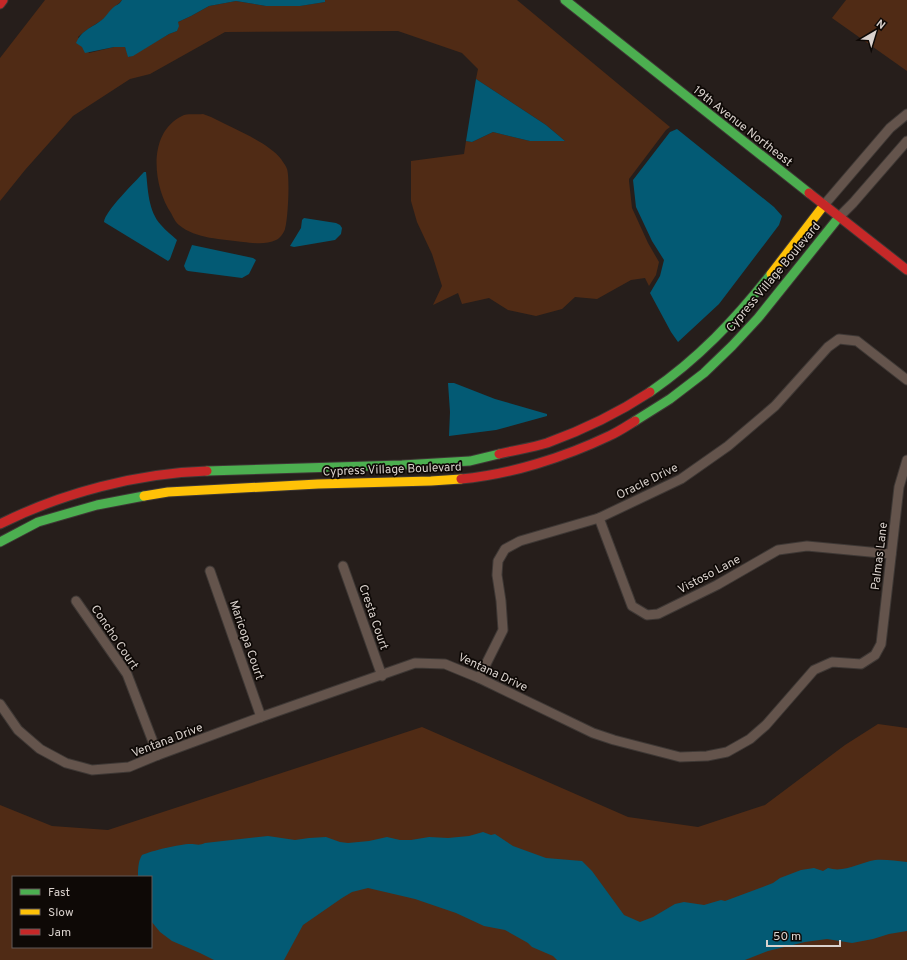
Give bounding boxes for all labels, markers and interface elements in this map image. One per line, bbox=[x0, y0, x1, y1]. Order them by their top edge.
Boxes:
north arrow bbox=[855, 12, 895, 52]
text: N bbox=[873, 17, 888, 33]
street label: 19th Avenue Northeast bbox=[689, 83, 795, 171]
street label: Cypress Village Boulevard bbox=[723, 219, 825, 336]
street label: Cypress Village Boulevard bbox=[322, 460, 462, 480]
street label: Oracle Drive bbox=[614, 460, 681, 504]
street label: Palmas Lane bbox=[868, 521, 892, 591]
street label: Vistoso Lane bbox=[675, 552, 744, 598]
street label: Cresta Court bbox=[354, 582, 392, 652]
street label: Maricopa Court bbox=[225, 598, 267, 682]
street label: Concho Court bbox=[87, 602, 142, 673]
street label: Ventana Drive bbox=[455, 650, 530, 696]
street label: Ventana Drive bbox=[129, 720, 205, 762]
legend bbox=[12, 876, 152, 948]
text: Fast bbox=[48, 885, 70, 901]
text: Slow bbox=[48, 905, 74, 921]
scale bar bbox=[767, 922, 840, 948]
text: Jam bbox=[48, 925, 71, 941]
text: 50 m bbox=[773, 929, 801, 945]

